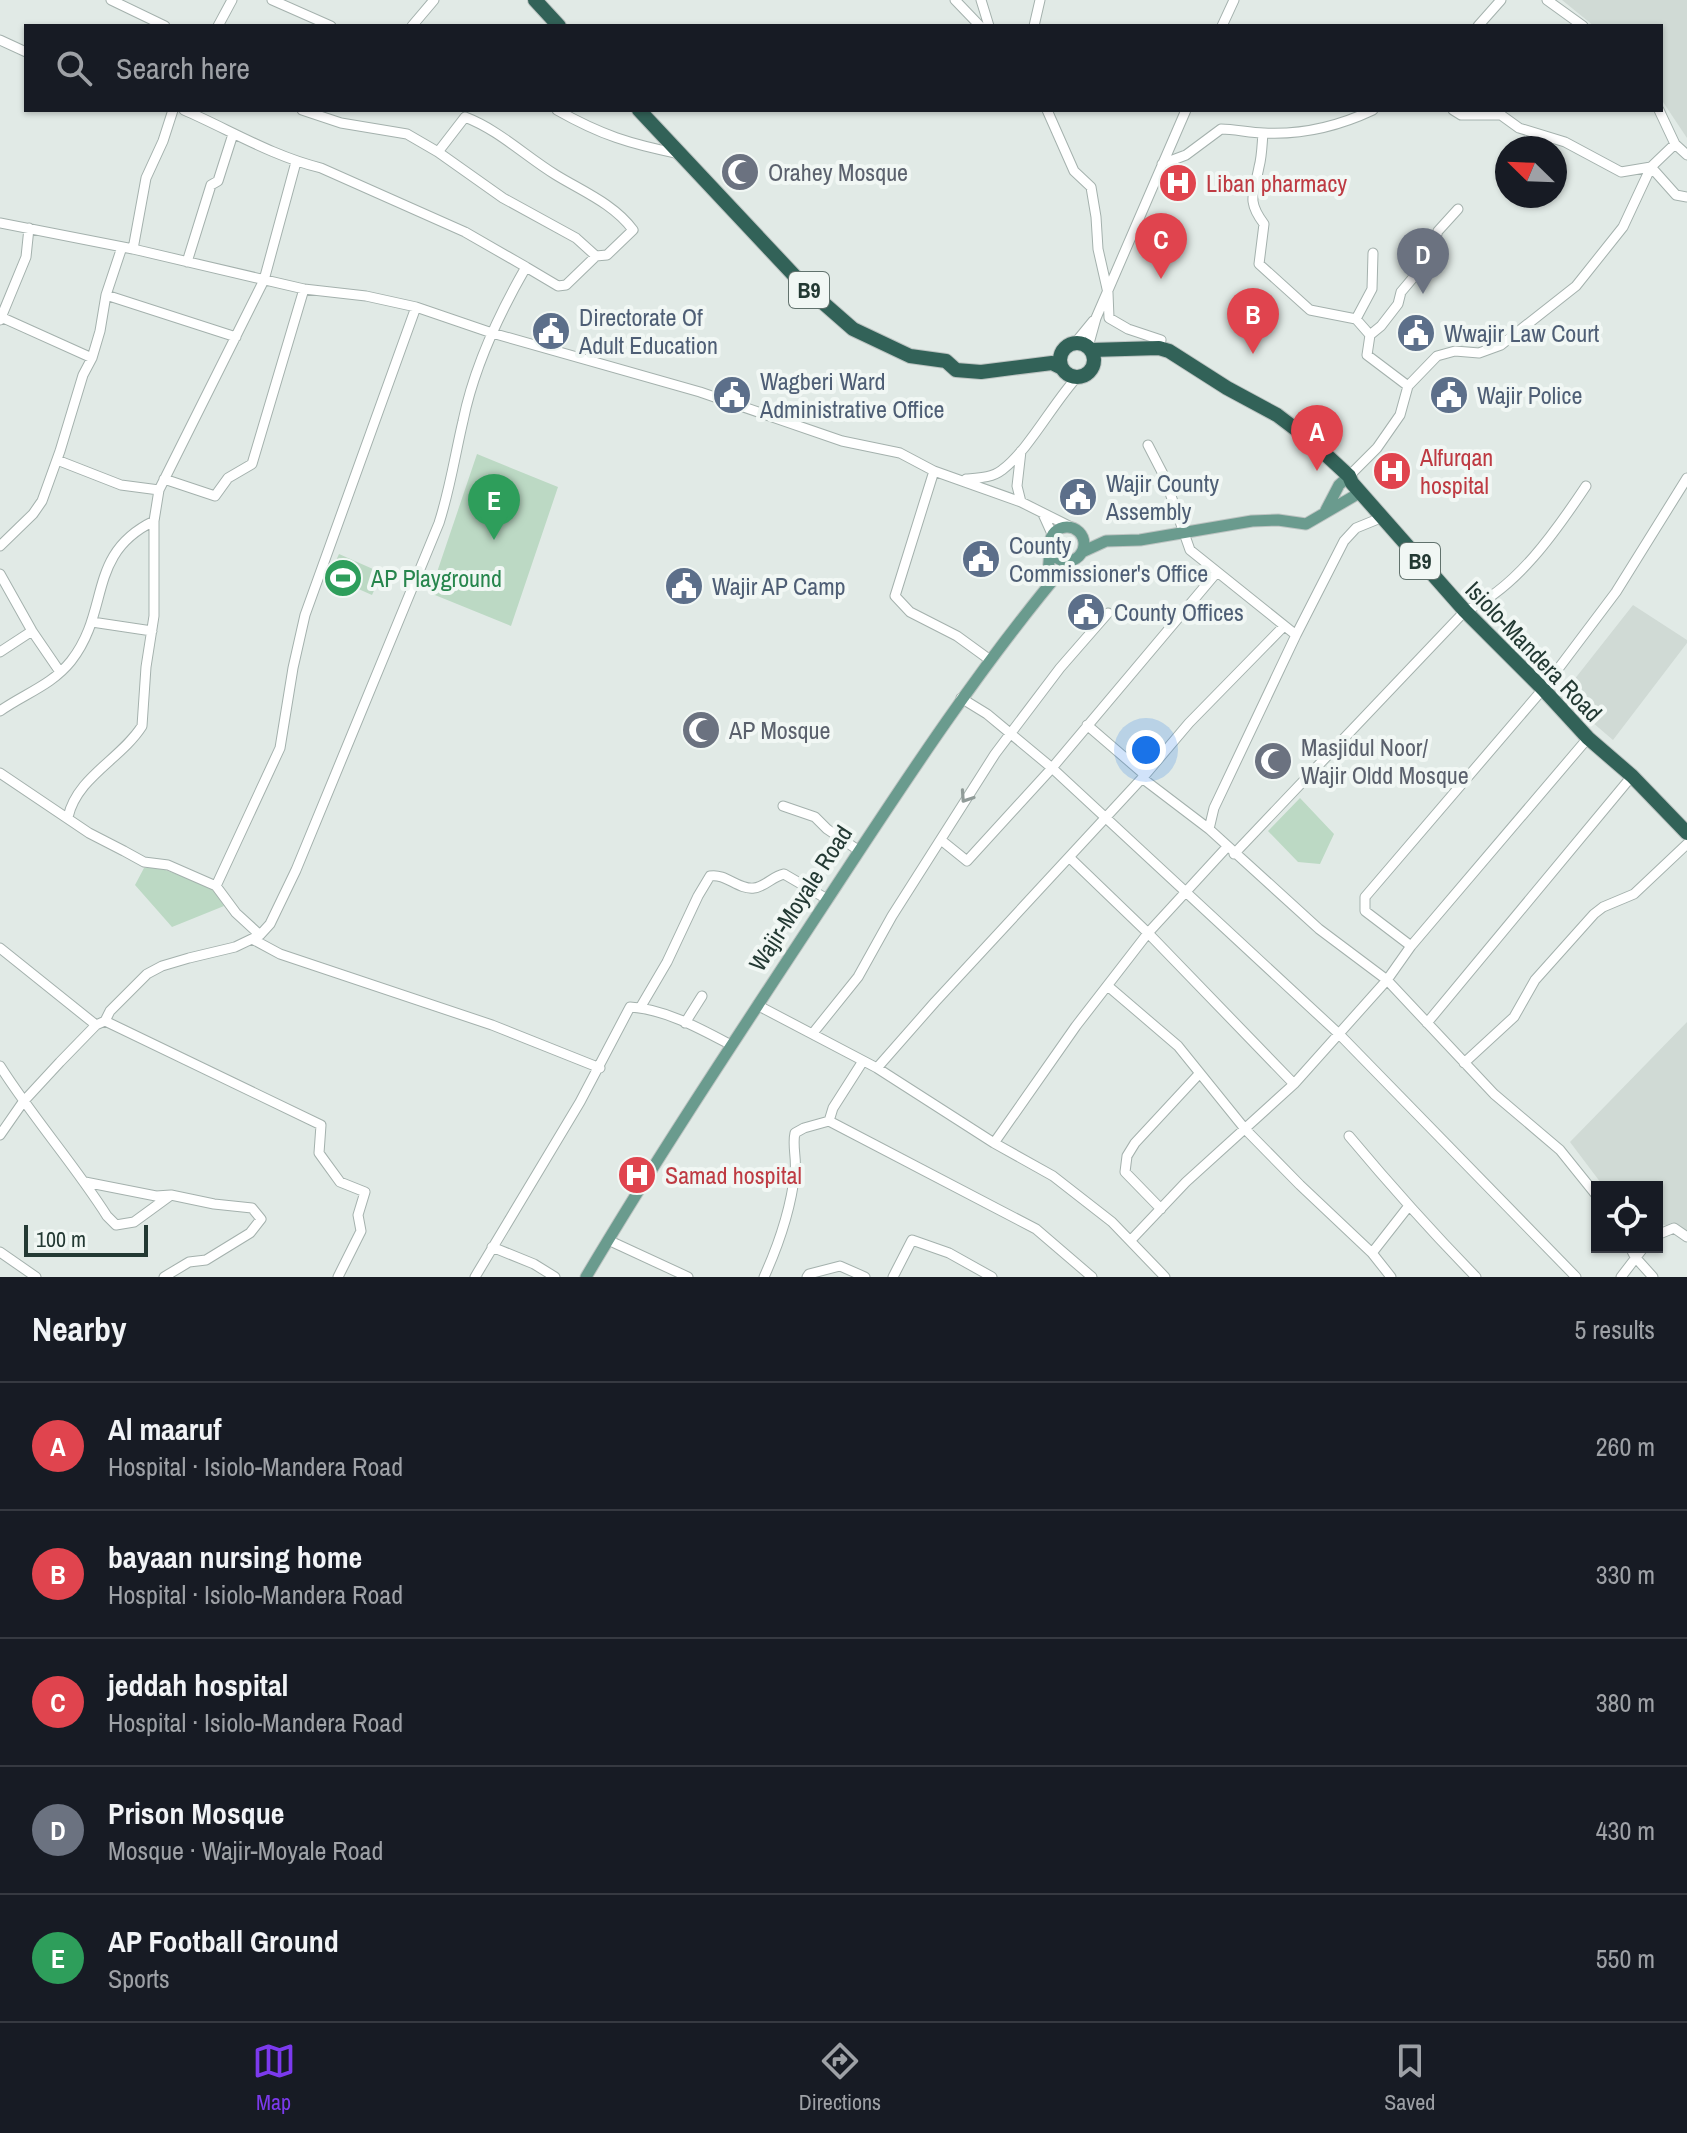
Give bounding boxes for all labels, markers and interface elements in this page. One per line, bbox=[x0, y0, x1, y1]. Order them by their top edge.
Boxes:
search box bbox=[24, 24, 1663, 112]
icon: search bbox=[52, 46, 96, 90]
text: Search here bbox=[116, 48, 250, 88]
north arrow bbox=[1495, 136, 1567, 208]
mosque icon: Orahey Mosque bbox=[719, 151, 761, 193]
place label: Orahey Mosque bbox=[768, 156, 908, 188]
hospital icon: Liban pharmacy bbox=[1157, 162, 1199, 204]
place label: Liban pharmacy bbox=[1206, 167, 1347, 199]
pin: C bbox=[1135, 213, 1187, 279]
pin: D bbox=[1397, 228, 1449, 294]
road number: B9 bbox=[789, 272, 829, 308]
pin: B bbox=[1227, 288, 1279, 354]
place label: Directorate Of Adult Education bbox=[578, 301, 718, 361]
public building icon: Directorate Of Adult Education bbox=[530, 310, 572, 352]
public building icon: Wwajir Law Court bbox=[1395, 312, 1437, 354]
place label: Wwajir Law Court bbox=[1444, 317, 1600, 349]
place label: Wagberi Ward Administrative Office bbox=[759, 365, 945, 425]
public building icon: Wagberi Ward Administrative Office bbox=[711, 374, 753, 416]
public building icon: Wajir Police bbox=[1428, 374, 1470, 416]
place label: Wajir Police bbox=[1477, 379, 1582, 411]
pin: A bbox=[1291, 405, 1343, 471]
place label: Alfurqan hospital bbox=[1419, 441, 1493, 501]
hospital icon: Alfurqan hospital bbox=[1371, 450, 1413, 492]
place label: Wajir County Assembly bbox=[1105, 467, 1219, 527]
pin: E bbox=[468, 474, 520, 540]
public building icon: Wajir County Assembly bbox=[1057, 476, 1099, 518]
place label: County Commissioner's Office bbox=[1009, 529, 1208, 589]
public building icon: County Commissioner's Office bbox=[960, 538, 1002, 580]
road number: B9 bbox=[1400, 543, 1440, 579]
sports icon: AP Playground bbox=[322, 557, 364, 599]
place label: AP Playground bbox=[370, 562, 502, 594]
public building icon: Wajir AP Camp bbox=[663, 565, 705, 607]
place label: Wajir AP Camp bbox=[712, 570, 845, 602]
street label: Isiolo-Mandera Road bbox=[1459, 574, 1609, 728]
public building icon: County Offices bbox=[1065, 591, 1107, 633]
place label: County Offices bbox=[1114, 596, 1244, 628]
mosque icon: AP Mosque bbox=[680, 709, 722, 751]
place label: AP Mosque bbox=[728, 714, 830, 746]
your location bbox=[1126, 730, 1166, 770]
place label: Masjidul Noor/ Wajir Oldd Mosque bbox=[1301, 731, 1469, 791]
mosque icon: Masjidul Noor/ Wajir Oldd Mosque bbox=[1252, 740, 1294, 782]
one-way arrow bbox=[961, 789, 976, 803]
street label: Wajir-Moyale Road bbox=[741, 819, 859, 977]
hospital icon: Samad hospital bbox=[616, 1154, 658, 1196]
place label: Samad hospital bbox=[665, 1159, 802, 1191]
map controls bbox=[1591, 1181, 1663, 1253]
button: locate bbox=[1591, 1181, 1663, 1253]
scale bar bbox=[24, 1221, 148, 1257]
text: 100 m bbox=[36, 1224, 86, 1254]
text: Nearby bbox=[32, 1306, 127, 1352]
text: 5 results bbox=[1574, 1312, 1655, 1347]
text: Al maaruf bbox=[108, 1409, 221, 1449]
text: A bbox=[50, 1429, 66, 1464]
text: 260 m bbox=[1596, 1429, 1655, 1464]
text: Hospital · Isiolo-Mandera Road bbox=[108, 1449, 403, 1484]
text: bayaan nursing home bbox=[108, 1537, 362, 1577]
text: B bbox=[50, 1557, 66, 1592]
text: 330 m bbox=[1596, 1557, 1655, 1592]
text: Hospital · Isiolo-Mandera Road bbox=[108, 1577, 403, 1612]
text: jeddah hospital bbox=[108, 1665, 288, 1705]
text: C bbox=[50, 1685, 66, 1720]
text: 380 m bbox=[1596, 1685, 1655, 1720]
text: Hospital · Isiolo-Mandera Road bbox=[108, 1705, 403, 1740]
text: Prison Mosque bbox=[108, 1793, 284, 1833]
text: D bbox=[50, 1813, 66, 1848]
text: 430 m bbox=[1596, 1813, 1655, 1848]
text: Mosque · Wajir-Moyale Road bbox=[108, 1833, 383, 1868]
text: AP Football Ground bbox=[108, 1921, 339, 1961]
text: E bbox=[51, 1941, 65, 1976]
text: 550 m bbox=[1596, 1941, 1655, 1976]
text: Sports bbox=[108, 1961, 170, 1996]
tab: Map bbox=[252, 2039, 296, 2117]
tab: Directions bbox=[799, 2039, 881, 2117]
tab: Saved bbox=[1384, 2039, 1435, 2117]

